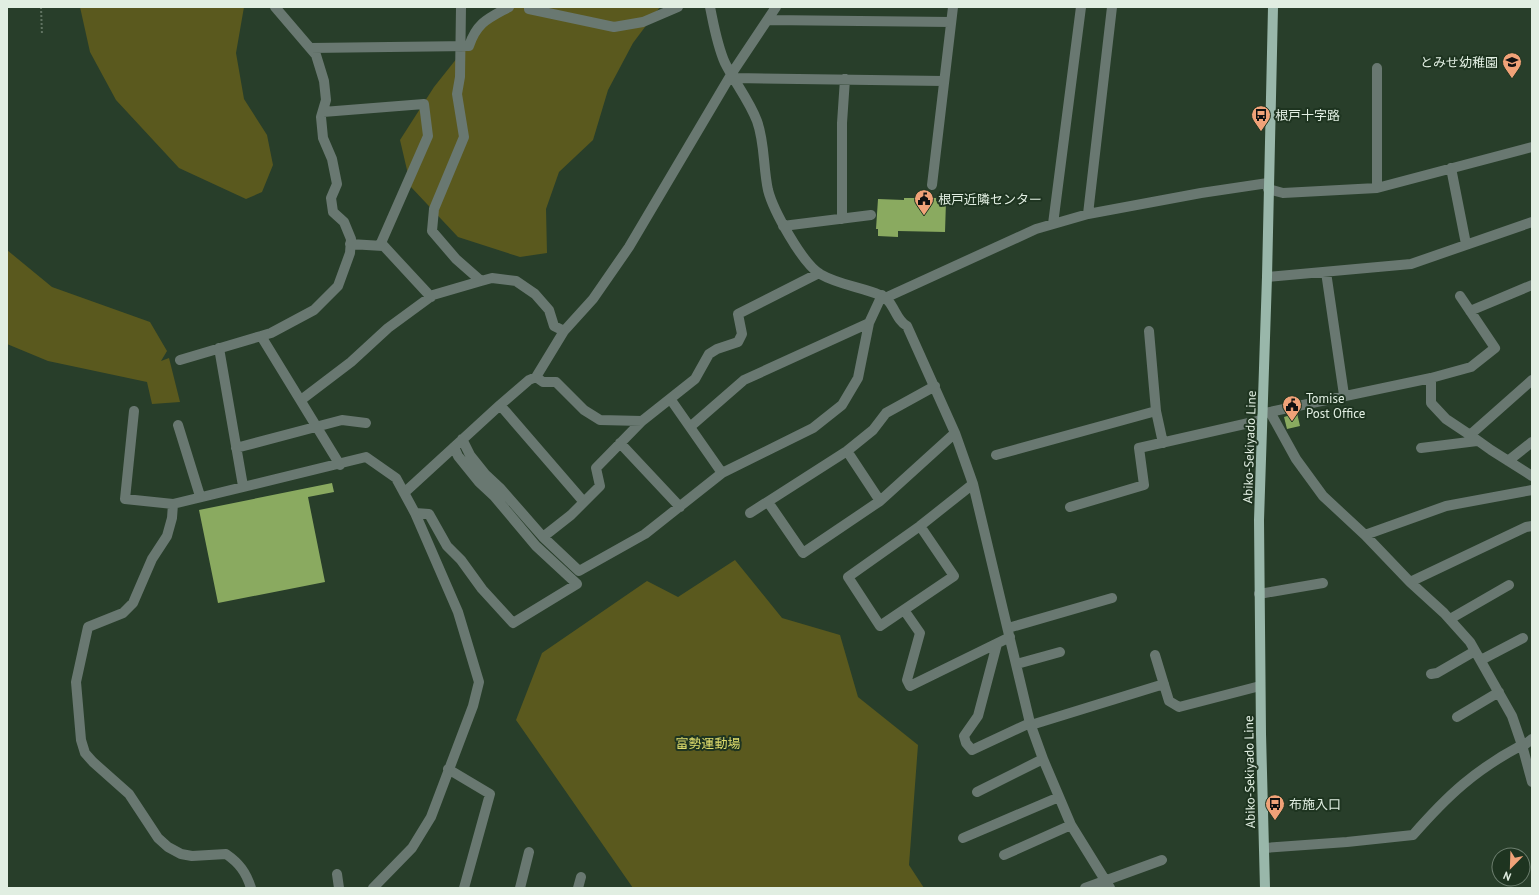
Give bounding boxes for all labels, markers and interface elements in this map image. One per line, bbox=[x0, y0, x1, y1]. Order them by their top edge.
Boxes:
school or university icon: とみせ幼稚園 bbox=[1501, 51, 1523, 79]
place label: とみせ幼稚園 bbox=[1420, 54, 1498, 71]
bus stop icon: 根戸十字路 bbox=[1250, 104, 1272, 132]
place label: 根戸十字路 bbox=[1275, 107, 1340, 124]
public building icon: 根戸近隣センター bbox=[913, 188, 935, 216]
place label: 根戸近隣センター bbox=[938, 191, 1042, 208]
street label: Abiko-Sekiyado Line bbox=[1239, 390, 1260, 504]
place label: Tomise Post Office bbox=[1306, 390, 1365, 422]
public building icon: Tomise Post Office bbox=[1281, 394, 1303, 422]
street label: Abiko-Sekiyado Line bbox=[1240, 715, 1259, 829]
park label: 富勢運動場 bbox=[675, 735, 741, 752]
bus stop icon: 布施入口 bbox=[1264, 793, 1286, 821]
place label: 布施入口 bbox=[1289, 796, 1341, 813]
north arrow bbox=[1491, 847, 1531, 887]
text: N bbox=[1501, 868, 1513, 884]

